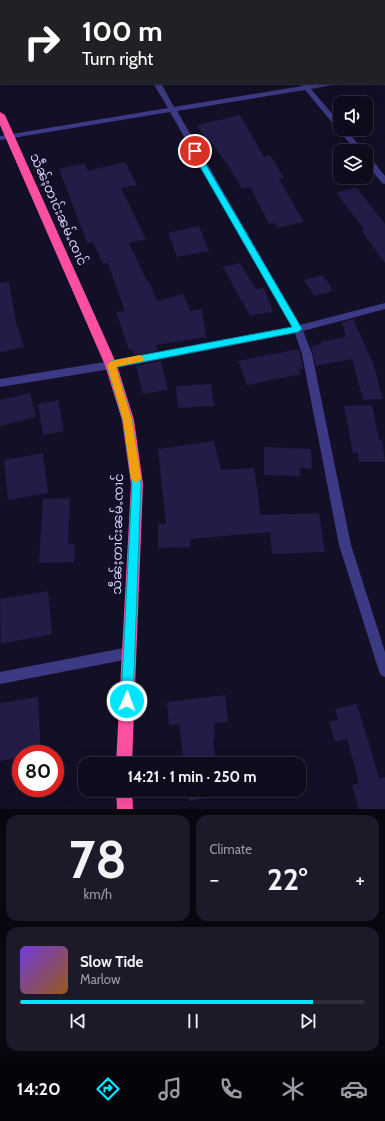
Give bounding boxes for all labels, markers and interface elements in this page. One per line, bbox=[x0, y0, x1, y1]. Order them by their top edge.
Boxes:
text: 100 m bbox=[82, 14, 163, 48]
icon: right bbox=[16, 16, 68, 68]
text: Turn right bbox=[82, 48, 153, 70]
map controls bbox=[333, 96, 373, 184]
button: sound bbox=[333, 96, 373, 136]
pin bbox=[178, 134, 212, 168]
icon: arrive bbox=[184, 140, 206, 162]
button: layers bbox=[333, 144, 373, 184]
street label: သဵၼ်ႈတၢင်းၼမ်ႉၸၢင် bbox=[27, 150, 91, 268]
street label: သဵၼ်ႈတၢင်းၼမ်ႉၸၢင် bbox=[108, 473, 126, 595]
position arrow bbox=[106, 680, 148, 722]
speed limit sign: 80 bbox=[12, 745, 64, 797]
text: 14:21 · 1 min · 250 m bbox=[128, 768, 256, 786]
text: 78 bbox=[69, 828, 127, 891]
text: Climate bbox=[210, 841, 252, 857]
text: 22° bbox=[267, 861, 307, 898]
text: − bbox=[210, 866, 219, 893]
text: + bbox=[355, 866, 365, 893]
text: km/h bbox=[84, 886, 112, 902]
text: Slow Tide bbox=[80, 953, 143, 971]
text: Marlow bbox=[80, 971, 120, 987]
icon: previous bbox=[67, 1010, 89, 1032]
icon: pause bbox=[182, 1010, 204, 1032]
icon: next bbox=[297, 1010, 319, 1032]
icon: directions bbox=[94, 1075, 122, 1103]
icon: music bbox=[156, 1075, 184, 1103]
icon: phone bbox=[217, 1075, 245, 1103]
icon: climate bbox=[279, 1075, 307, 1103]
icon: car bbox=[340, 1075, 368, 1103]
text: 14:20 bbox=[17, 1078, 61, 1100]

